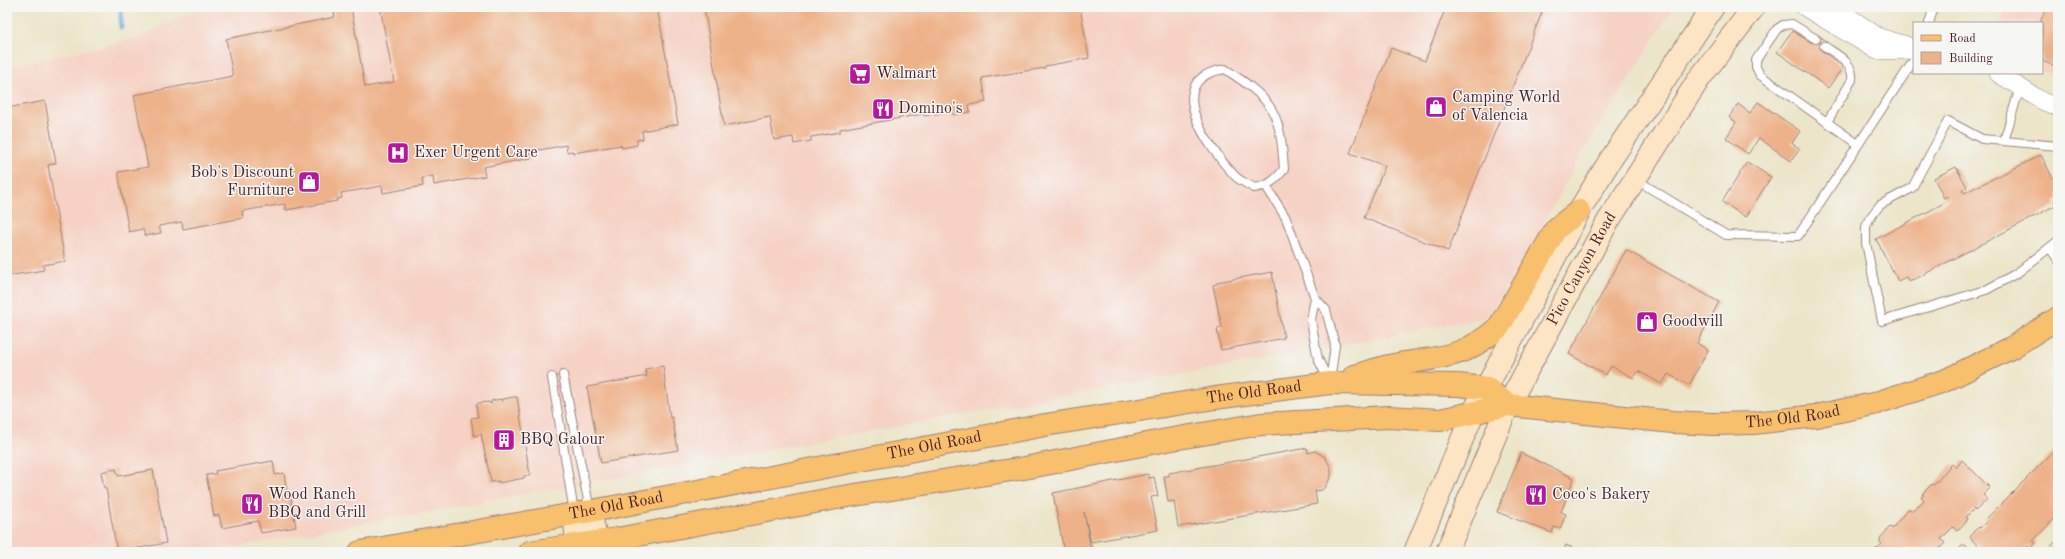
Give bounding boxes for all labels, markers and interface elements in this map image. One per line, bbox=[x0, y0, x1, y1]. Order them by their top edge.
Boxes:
legend bbox=[1913, 22, 2043, 74]
text: Road bbox=[1949, 33, 1976, 45]
text: Building bbox=[1949, 53, 1993, 65]
supermarket icon: Walmart bbox=[847, 61, 873, 87]
place label: Walmart bbox=[876, 66, 937, 82]
place label: Camping World of Valencia bbox=[1452, 90, 1560, 124]
shop icon: Camping World of Valencia bbox=[1423, 94, 1449, 120]
restaurant icon: Domino's bbox=[870, 96, 896, 122]
place label: Domino's bbox=[898, 101, 963, 117]
hospital icon: Exer Urgent Care bbox=[385, 140, 411, 166]
place label: Exer Urgent Care bbox=[414, 145, 538, 161]
place label: Bob's Discount Furniture bbox=[190, 165, 294, 199]
shop icon: Bob's Discount Furniture bbox=[296, 169, 322, 195]
street label: Pico Canyon Road bbox=[1545, 210, 1620, 328]
shop icon: Goodwill bbox=[1634, 309, 1660, 335]
place label: Goodwill bbox=[1662, 314, 1723, 330]
street label: The Old Road bbox=[1205, 379, 1303, 407]
street label: The Old Road bbox=[1745, 403, 1842, 431]
building icon: BBQ Galour bbox=[491, 427, 517, 453]
street label: The Old Road bbox=[886, 429, 983, 463]
place label: BBQ Galour bbox=[520, 432, 605, 448]
restaurant icon: Coco's Bakery bbox=[1523, 482, 1549, 508]
place label: Wood Ranch BBQ and Grill bbox=[268, 487, 366, 521]
place label: Coco's Bakery bbox=[1552, 487, 1651, 503]
street label: The Old Road bbox=[567, 490, 665, 523]
restaurant icon: Wood Ranch BBQ and Grill bbox=[239, 491, 265, 517]

